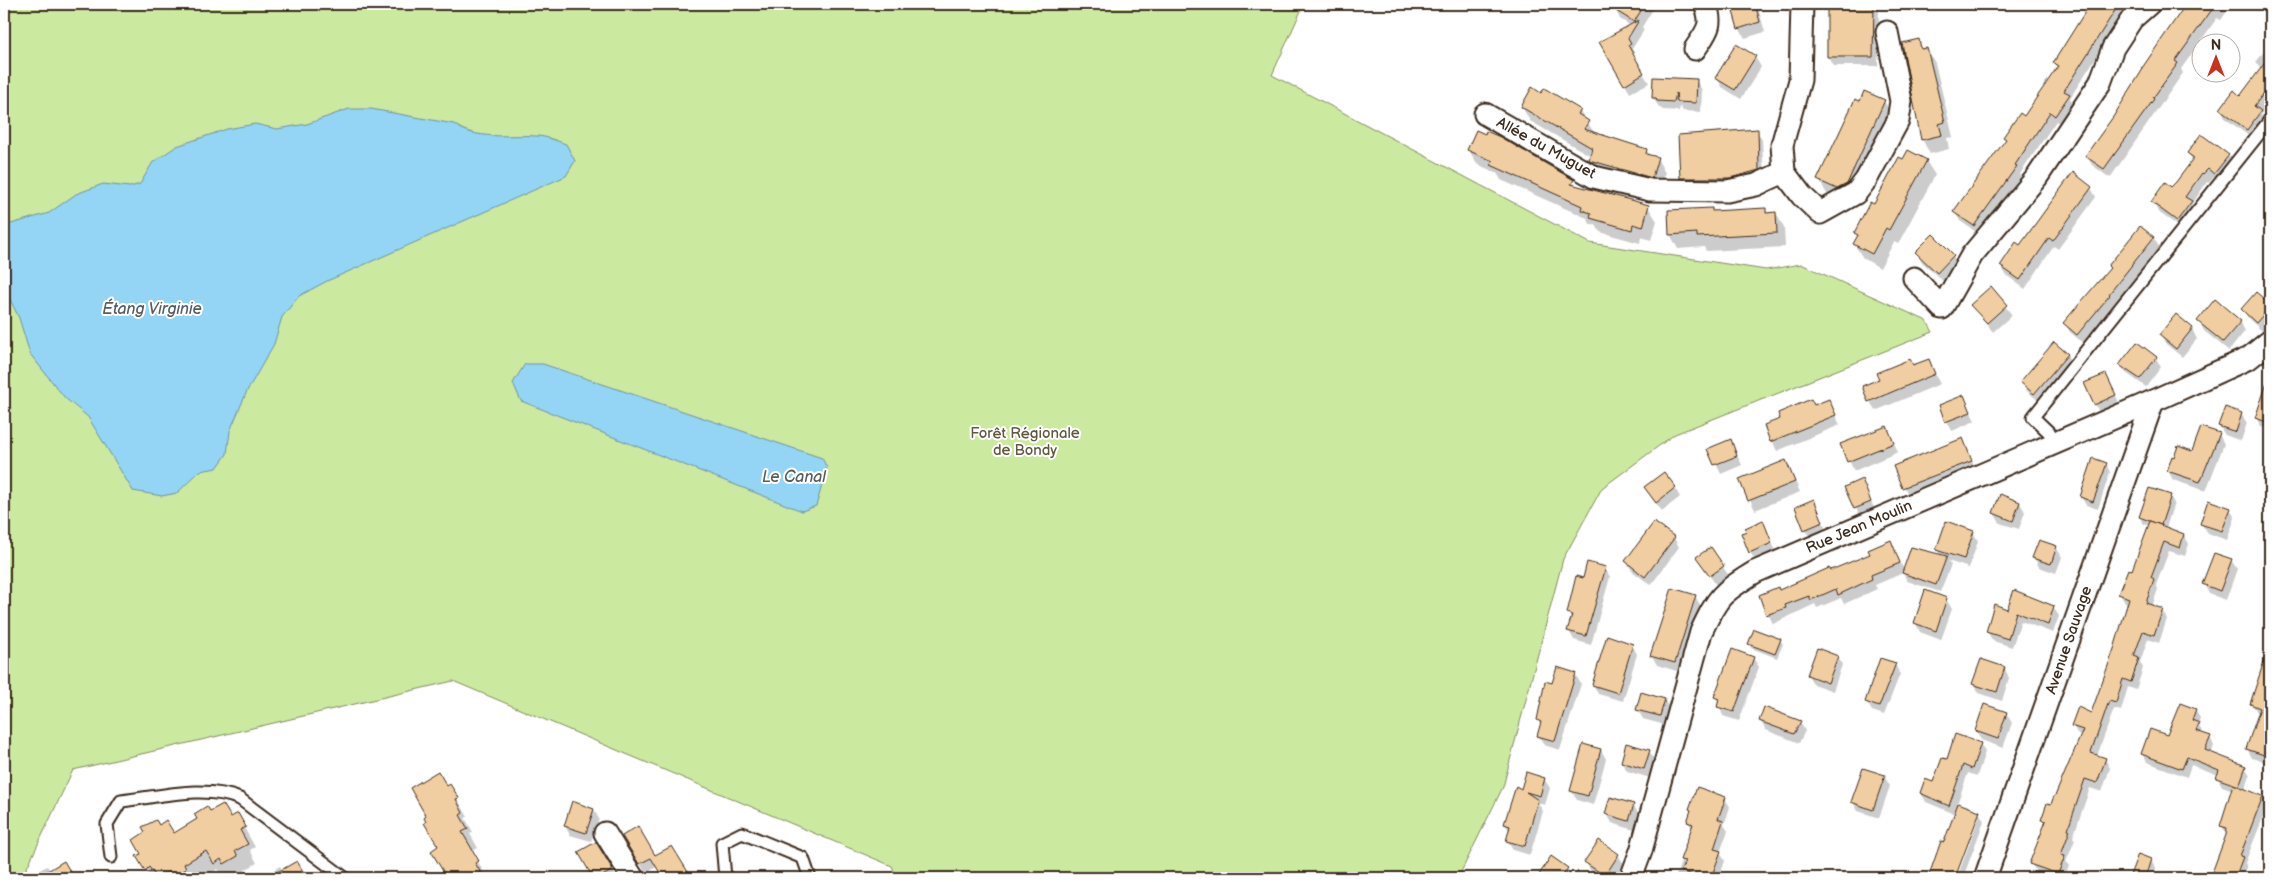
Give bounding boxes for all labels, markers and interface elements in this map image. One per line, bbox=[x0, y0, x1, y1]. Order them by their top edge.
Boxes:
north arrow bbox=[2192, 32, 2242, 82]
text: N bbox=[2211, 37, 2221, 54]
street label: Allée du Muguet bbox=[1493, 113, 1599, 183]
water label: Étang Virginie bbox=[102, 298, 202, 319]
park label: Forêt Régionale de Bondy bbox=[970, 424, 1080, 460]
water label: Le Canal bbox=[762, 468, 827, 487]
street label: Rue Jean Moulin bbox=[1803, 496, 1915, 558]
street label: Avenue Sauvage bbox=[2042, 583, 2096, 697]

